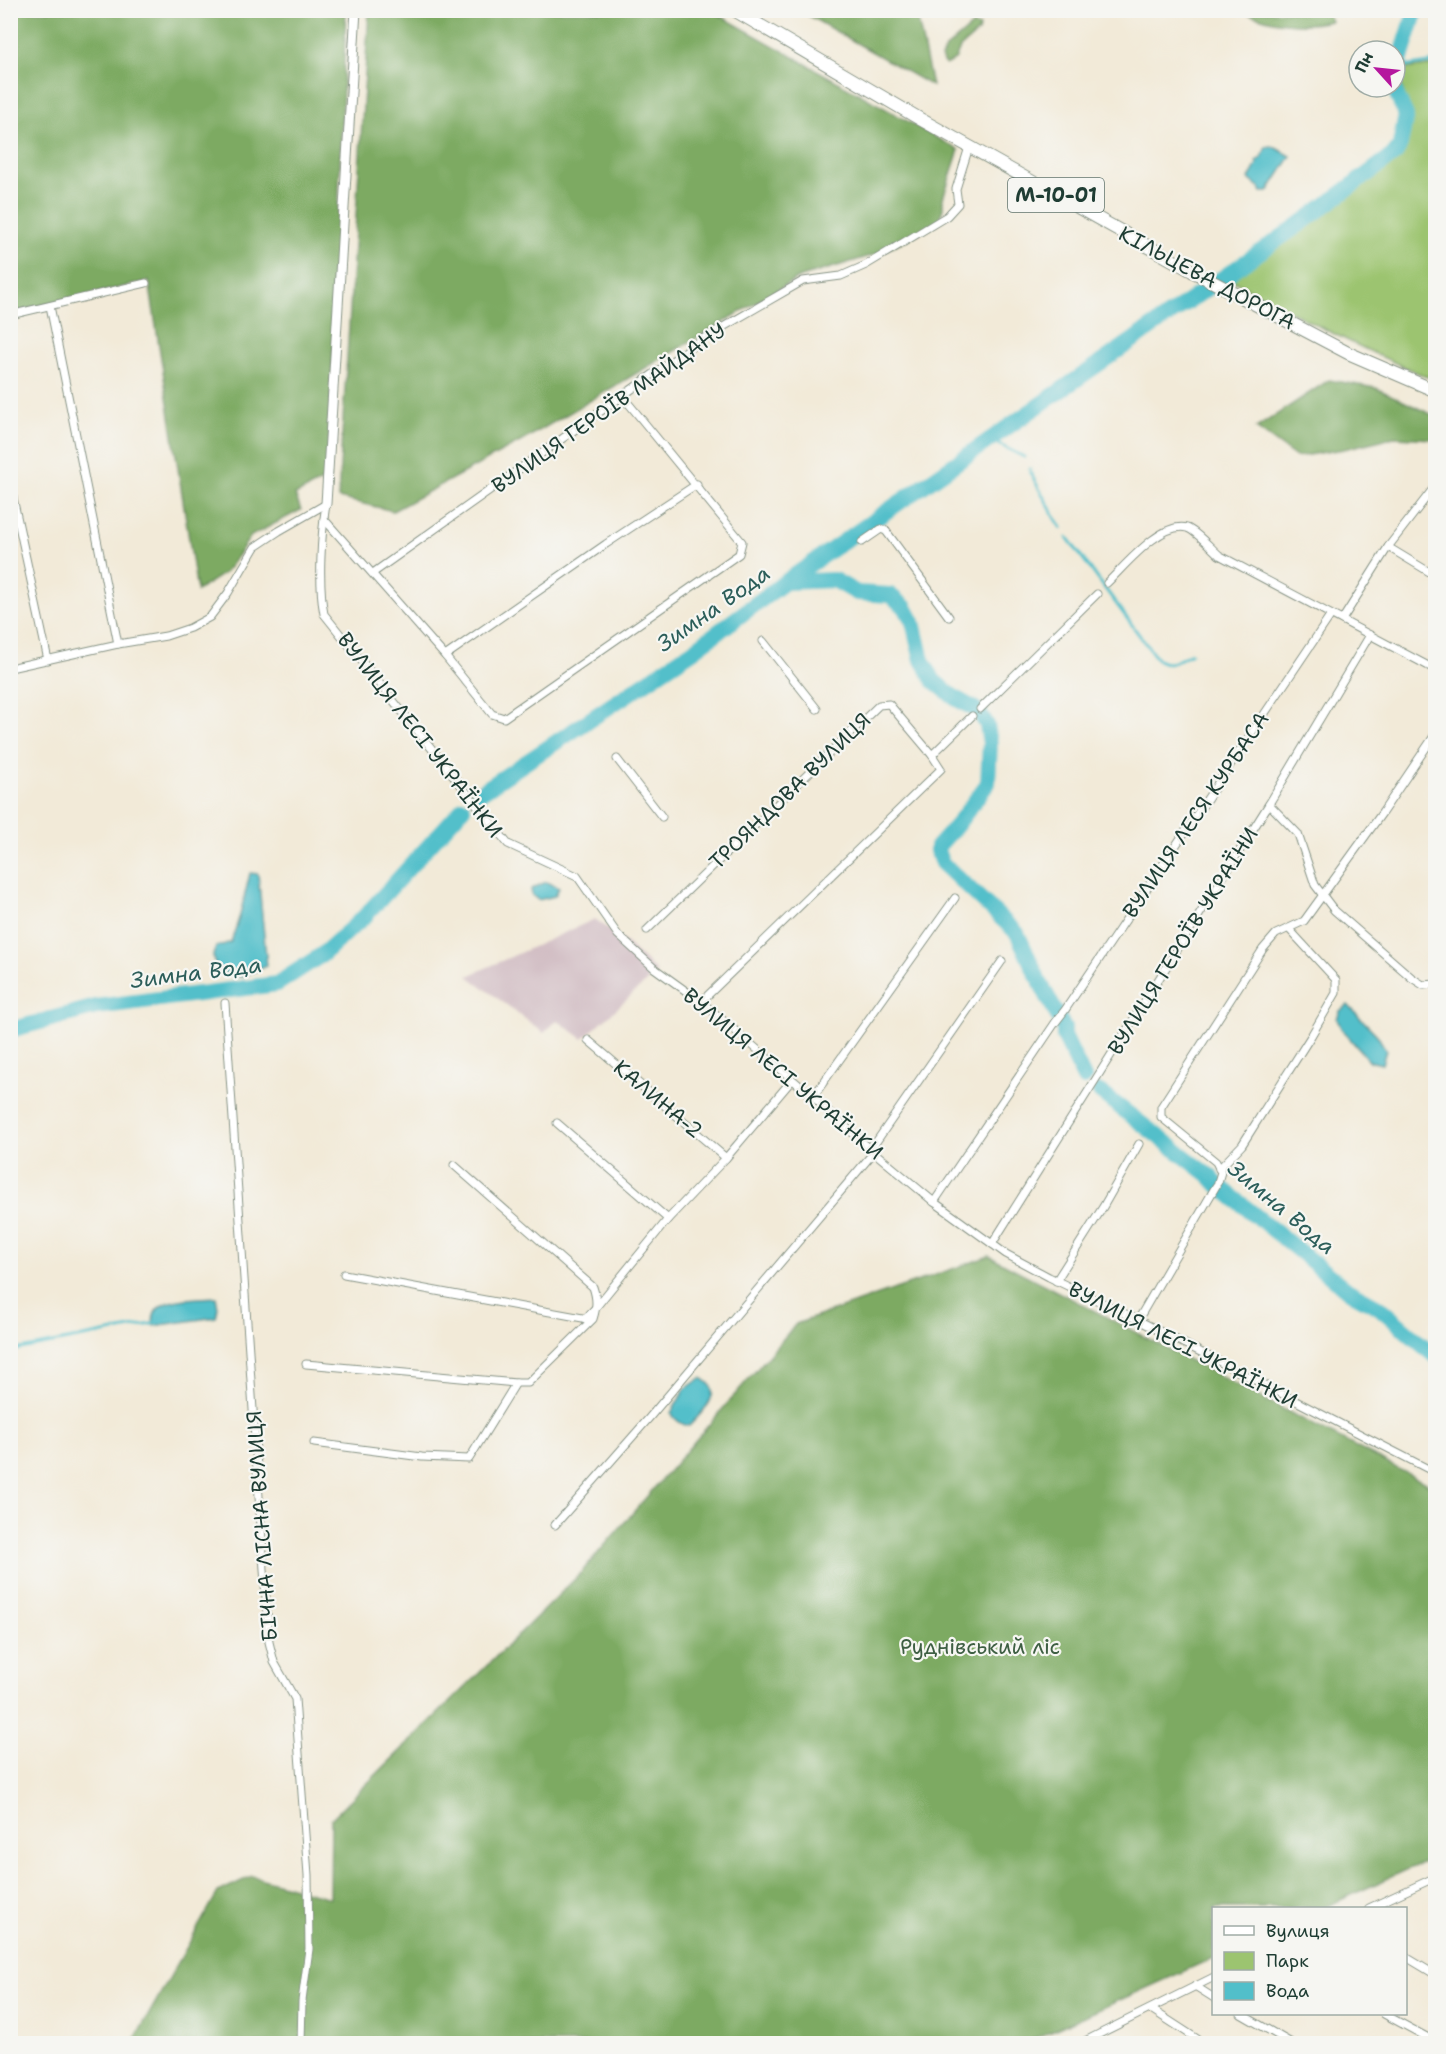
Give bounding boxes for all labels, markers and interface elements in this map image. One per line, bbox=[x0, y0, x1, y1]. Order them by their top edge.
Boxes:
north arrow bbox=[1347, 39, 1407, 99]
text: Пн bbox=[1350, 48, 1378, 77]
road number: М-10-01 bbox=[1008, 178, 1104, 212]
street label: КІЛЬЦЕВА ДОРОГА bbox=[1114, 220, 1300, 336]
street label: ВУЛИЦЯ ГЕРОЇВ МАЙДАНУ bbox=[486, 316, 732, 500]
water label: Зимна Вода bbox=[651, 559, 776, 658]
street label: ВУЛИЦЯ ЛЕСІ УКРАЇНКИ bbox=[331, 626, 509, 844]
street label: ТРОЯНДОВА ВУЛИЦЯ bbox=[703, 706, 877, 876]
street label: ВУЛИЦЯ ЛЕСЯ КУРБАСА bbox=[1116, 706, 1276, 924]
street label: ВУЛИЦЯ ГЕРОЇВ УКРАЇНИ bbox=[1101, 822, 1265, 1060]
water label: Зимна Вода bbox=[129, 950, 263, 995]
street label: ВУЛИЦЯ ЛЕСІ УКРАЇНКИ bbox=[677, 982, 889, 1166]
street label: КАЛИНА-2 bbox=[608, 1054, 708, 1144]
water label: Зимна Вода bbox=[1222, 1154, 1342, 1261]
street label: ВУЛИЦЯ ЛЕСІ УКРАЇНКИ bbox=[1064, 1275, 1302, 1415]
street label: БІЧНА ЛІСНА ВУЛИЦЯ bbox=[240, 1410, 284, 1642]
park label: Руднівський ліс bbox=[900, 1633, 1060, 1661]
legend bbox=[1212, 1907, 1407, 2015]
text: Вулиця bbox=[1266, 1919, 1330, 1943]
text: Парк bbox=[1266, 1949, 1309, 1973]
text: Вода bbox=[1266, 1979, 1309, 2003]

